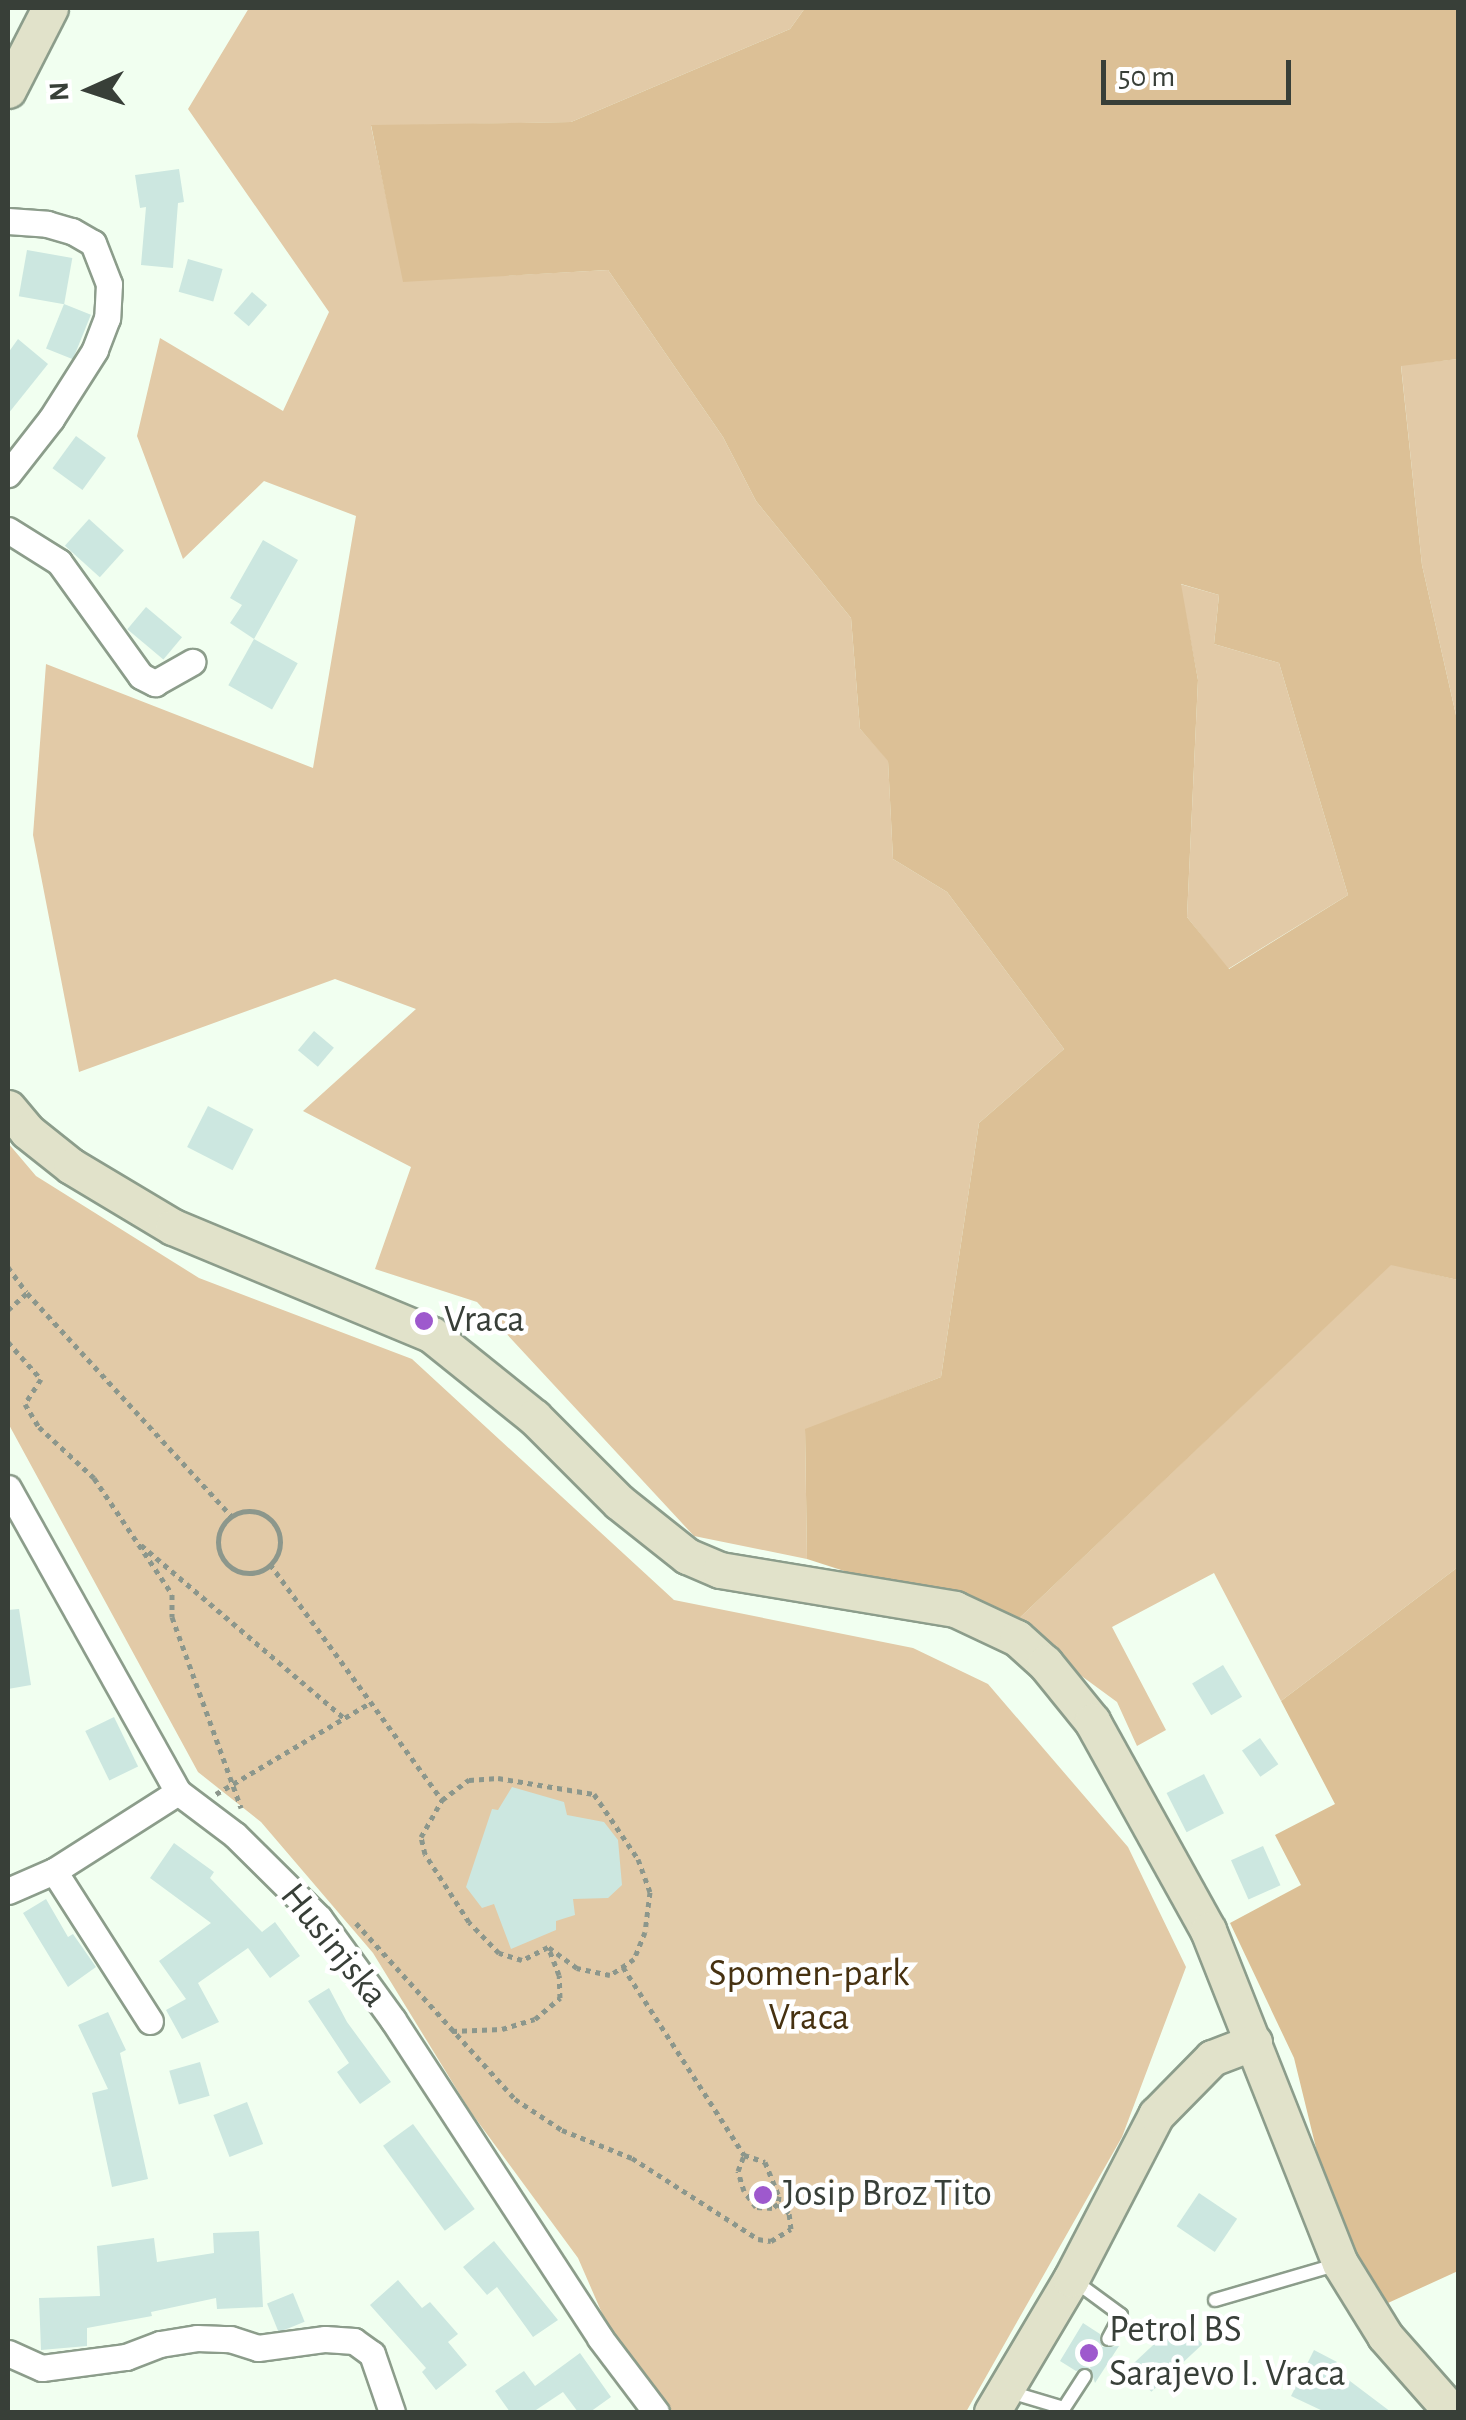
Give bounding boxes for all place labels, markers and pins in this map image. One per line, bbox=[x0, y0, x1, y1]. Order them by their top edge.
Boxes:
place label: Vraca bbox=[444, 1298, 525, 1344]
marker: Vraca bbox=[413, 1310, 435, 1332]
place label: Josip Broz Tito bbox=[783, 2172, 992, 2218]
marker: Josip Broz Tito bbox=[752, 2184, 774, 2206]
place label: Petrol BS Sarajevo I. Vraca bbox=[1109, 2308, 1346, 2398]
marker: Petrol BS Sarajevo I. Vraca bbox=[1078, 2342, 1100, 2364]

